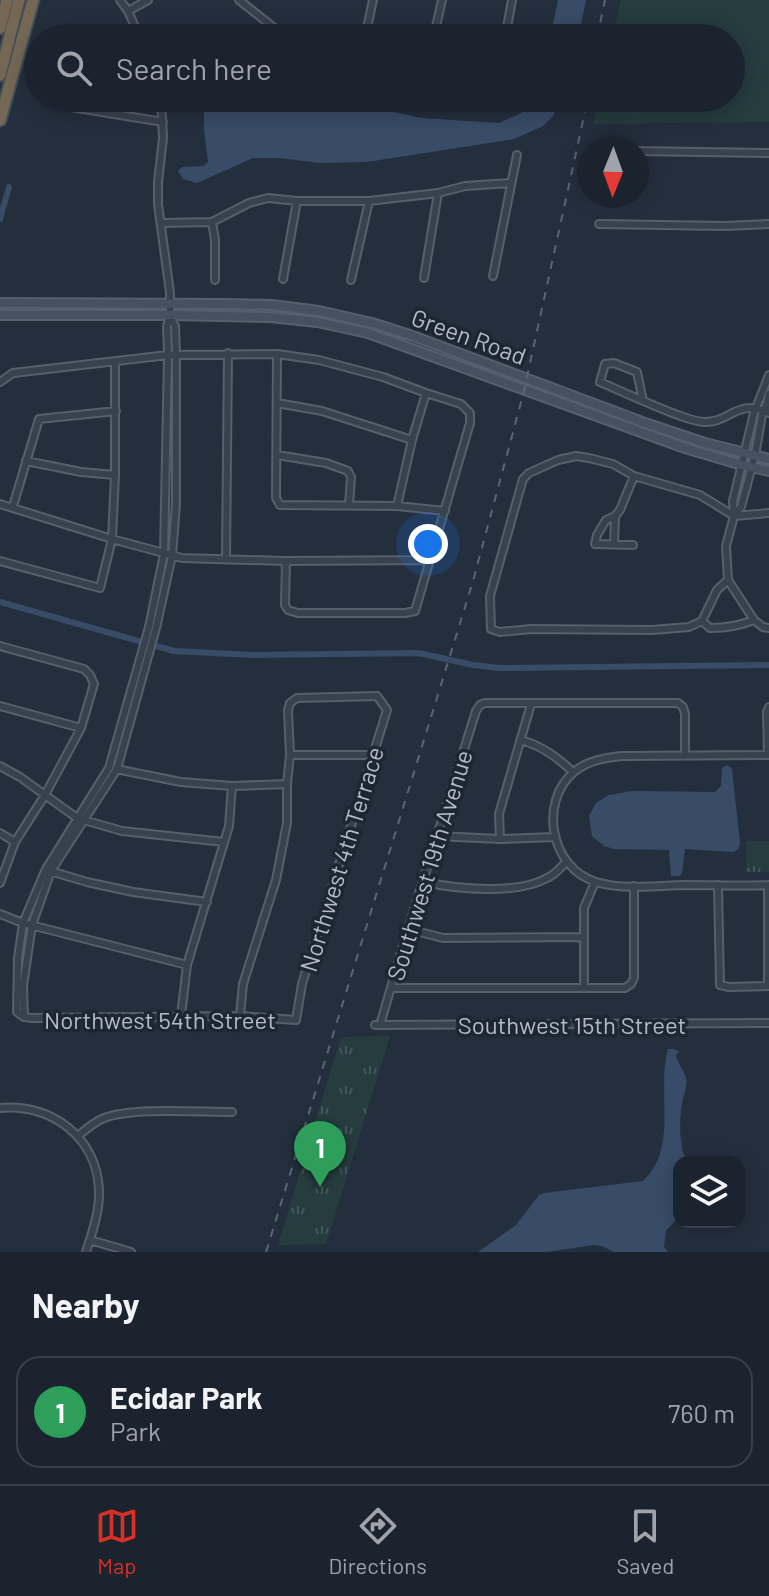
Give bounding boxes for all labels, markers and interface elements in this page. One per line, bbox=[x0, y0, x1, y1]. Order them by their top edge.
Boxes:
search box bbox=[24, 24, 745, 112]
icon: search bbox=[52, 46, 96, 90]
text: Search here bbox=[116, 50, 272, 86]
north arrow bbox=[577, 136, 649, 208]
street label: Green Road bbox=[408, 302, 530, 370]
your location bbox=[408, 524, 448, 564]
street label: Northwest 4th Terrace bbox=[293, 743, 389, 975]
street label: Southwest 19th Avenue bbox=[380, 746, 478, 984]
street label: Northwest 54th Street bbox=[44, 1005, 276, 1034]
street label: Southwest 15th Street bbox=[458, 1010, 686, 1039]
pin: 1 bbox=[294, 1121, 346, 1187]
map controls bbox=[673, 1156, 745, 1228]
button: layers bbox=[673, 1156, 745, 1228]
text: Nearby bbox=[32, 1284, 140, 1325]
text: Ecidar Park bbox=[110, 1379, 263, 1415]
text: 1 bbox=[55, 1397, 65, 1428]
text: 760 m bbox=[668, 1397, 735, 1428]
text: Park bbox=[110, 1415, 161, 1446]
tab: Map bbox=[95, 1504, 139, 1578]
tab: Directions bbox=[328, 1504, 427, 1578]
tab: Saved bbox=[616, 1504, 674, 1578]

